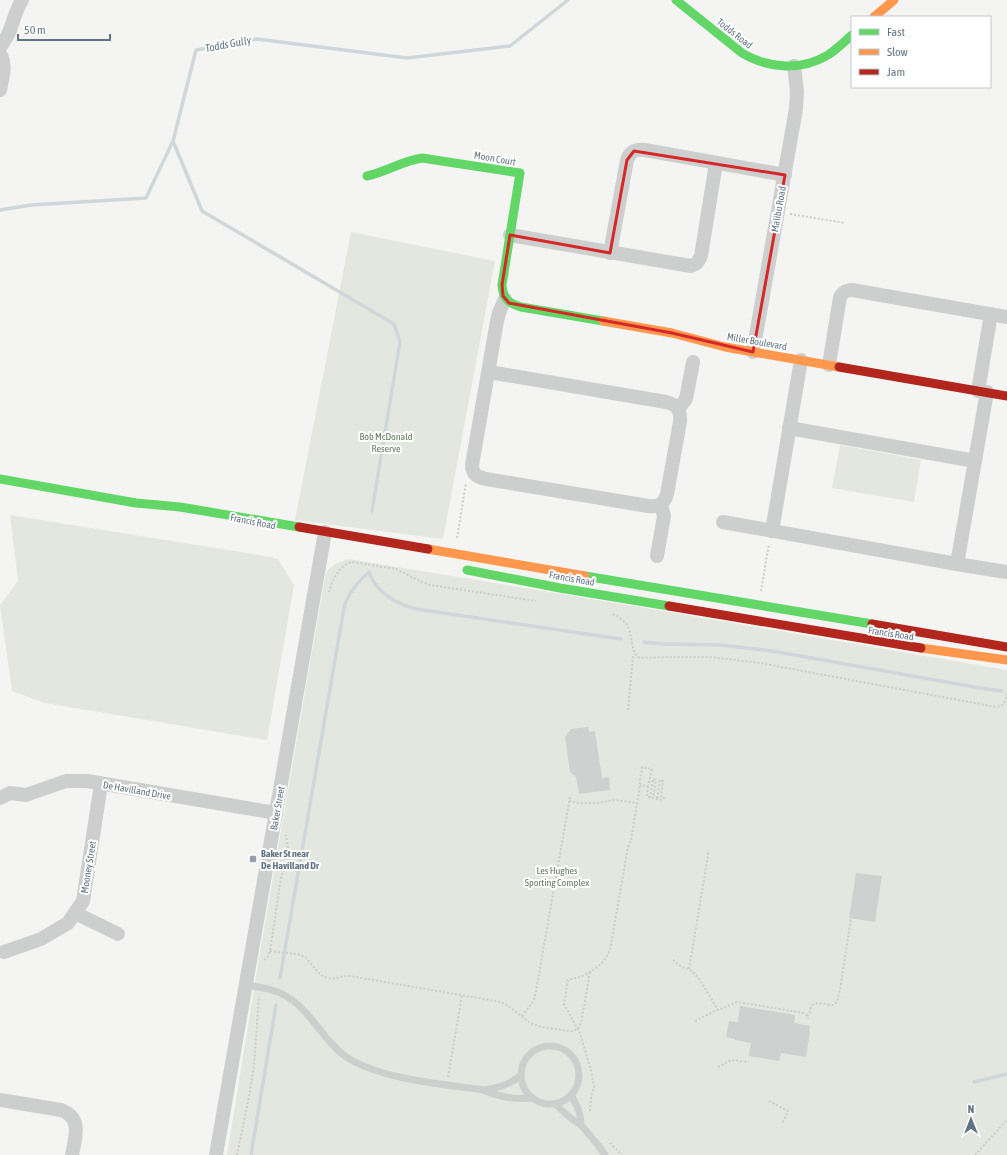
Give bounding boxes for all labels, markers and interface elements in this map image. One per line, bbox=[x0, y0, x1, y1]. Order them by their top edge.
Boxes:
scale bar bbox=[18, 16, 110, 42]
street label: Todds Road bbox=[715, 16, 755, 51]
legend bbox=[851, 16, 991, 88]
text: 50 m bbox=[24, 23, 46, 37]
text: Fast bbox=[887, 25, 905, 39]
water label: Todds Gully bbox=[204, 34, 252, 54]
text: Slow bbox=[887, 45, 908, 59]
text: Jam bbox=[887, 65, 905, 79]
street label: Moon Court bbox=[473, 149, 517, 168]
street label: Malibu Road bbox=[769, 185, 788, 233]
street label: Miller Boulevard bbox=[726, 331, 788, 352]
park label: Bob McDonald Reserve bbox=[359, 431, 413, 454]
street label: Francis Road bbox=[229, 512, 277, 531]
street label: Francis Road bbox=[548, 569, 596, 588]
street label: Francis Road bbox=[867, 624, 915, 643]
street label: De Havilland Drive bbox=[102, 779, 172, 802]
street label: Baker Street bbox=[268, 785, 287, 831]
street label: Mooney Street bbox=[79, 840, 98, 894]
place label: Baker St near De Havilland Dr bbox=[261, 848, 320, 871]
marker: Baker St near De Havilland Dr bbox=[248, 854, 258, 864]
park label: Les Hughes Sporting Complex bbox=[525, 865, 589, 888]
north arrow bbox=[951, 1099, 991, 1139]
text: N bbox=[968, 1103, 974, 1115]

